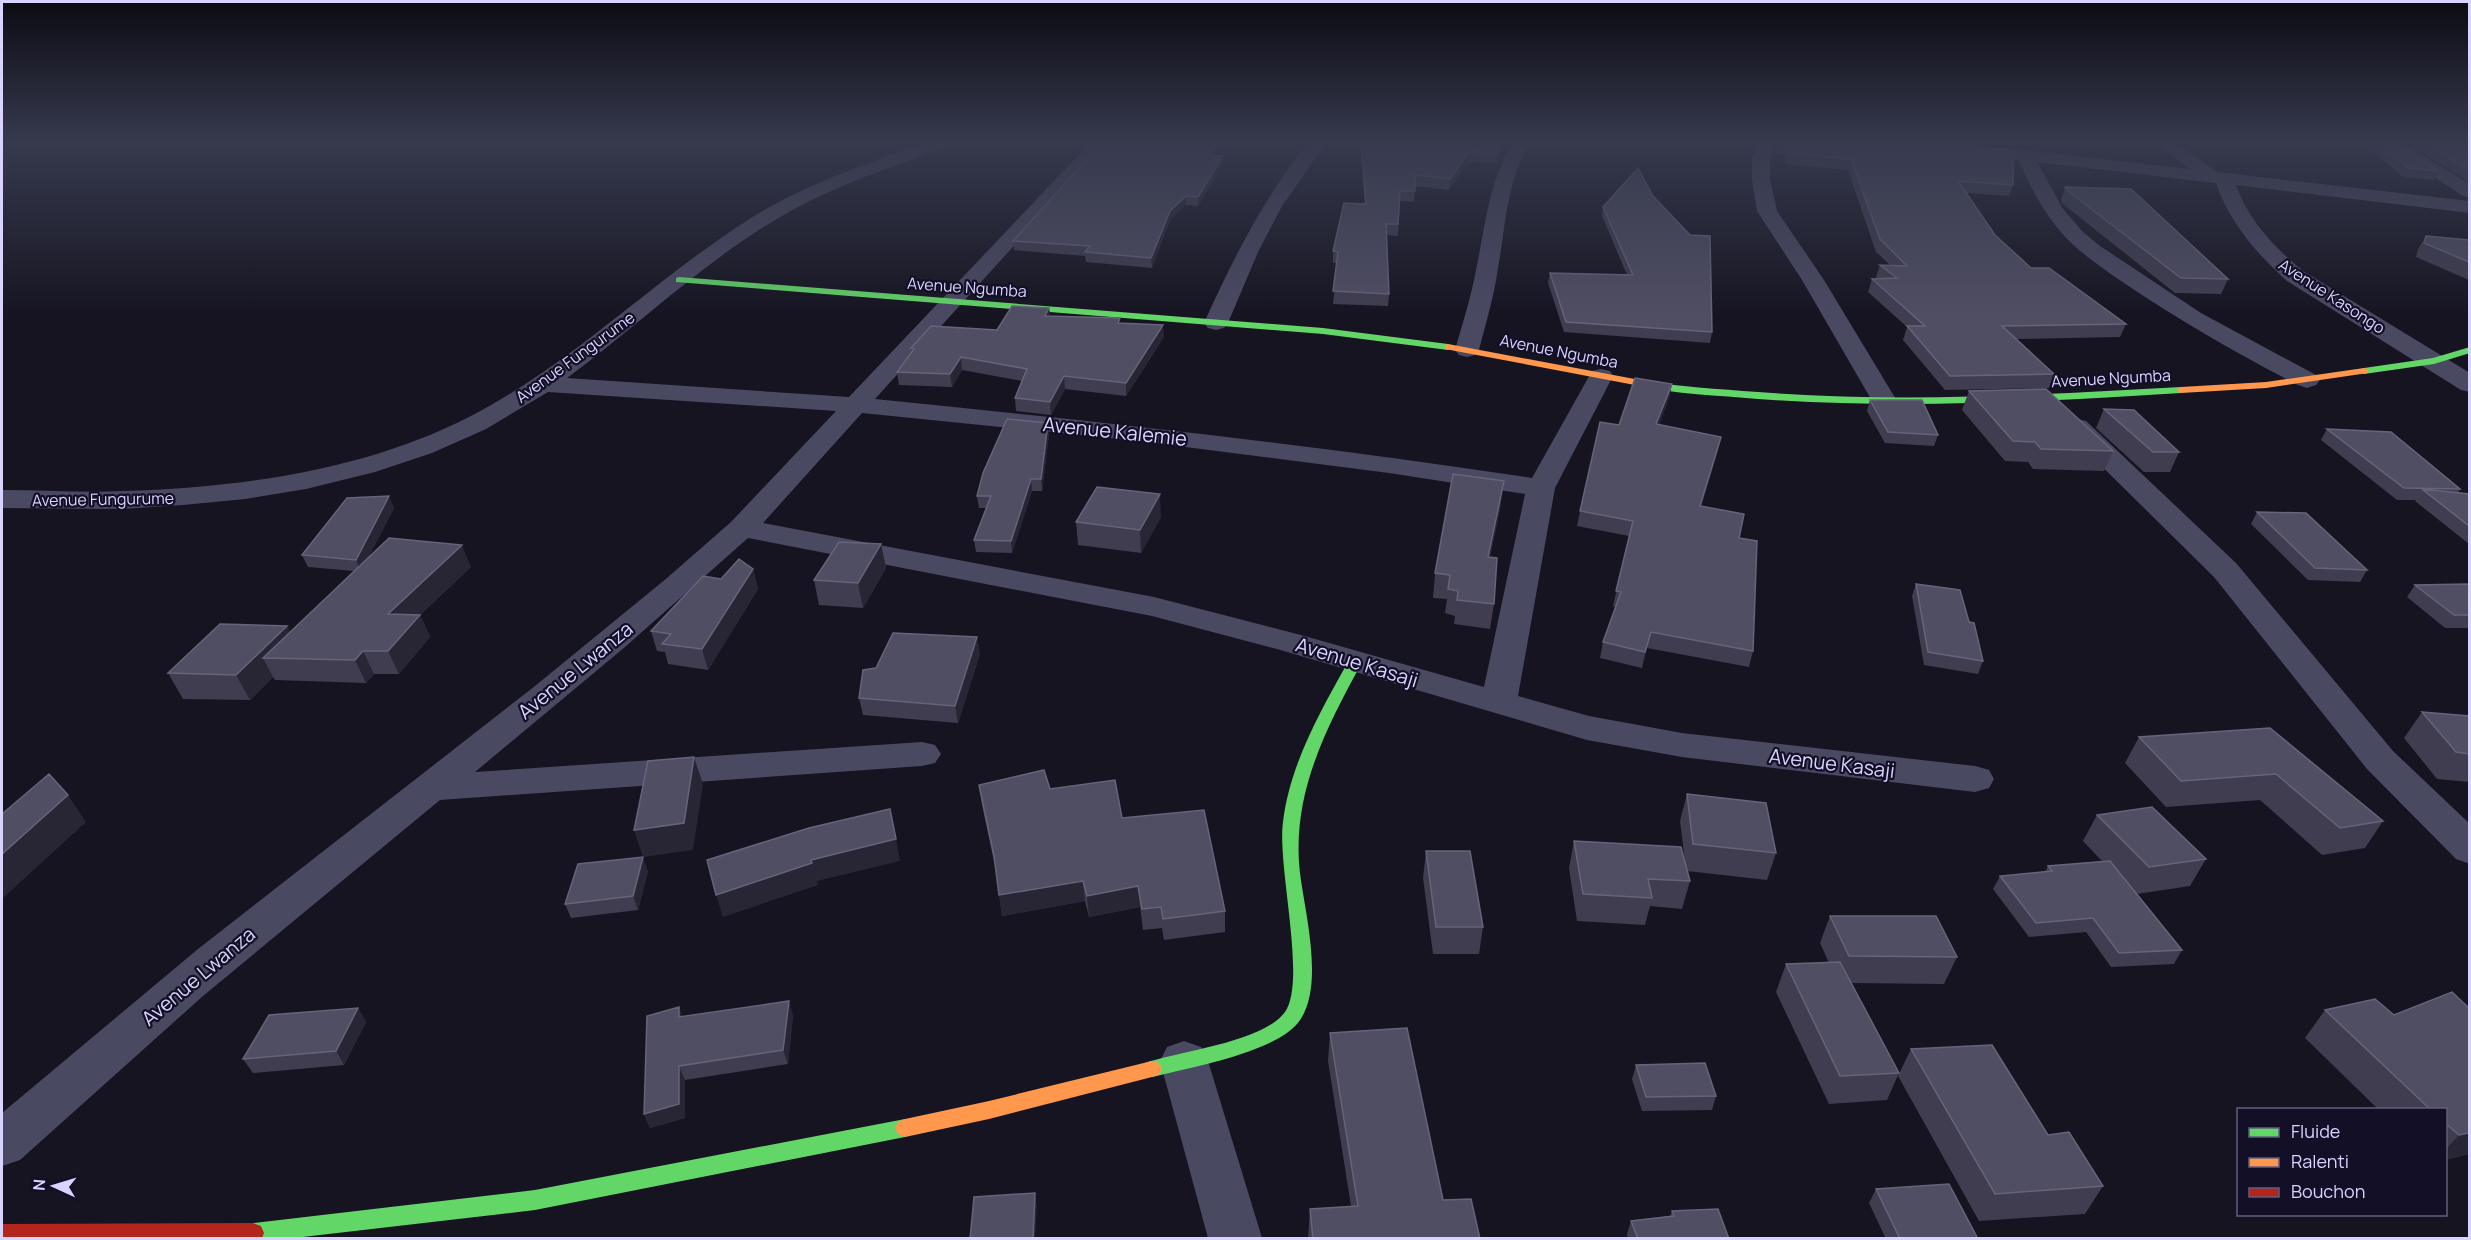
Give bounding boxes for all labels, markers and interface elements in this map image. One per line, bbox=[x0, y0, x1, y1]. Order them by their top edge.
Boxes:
street label: Avenue Kasongo bbox=[2275, 253, 2389, 339]
street label: Avenue Ngumba bbox=[906, 272, 1028, 302]
street label: Avenue Fungurume bbox=[511, 306, 639, 408]
street label: Avenue Ngumba bbox=[1498, 329, 1620, 373]
street label: Avenue Ngumba bbox=[2051, 364, 2171, 392]
street label: Avenue Kalemie bbox=[1042, 410, 1188, 452]
street label: Avenue Fungurume bbox=[32, 487, 174, 511]
street label: Avenue Lwanza bbox=[512, 615, 638, 725]
street label: Avenue Kasaji bbox=[1292, 631, 1422, 693]
street label: Avenue Kasaji bbox=[1767, 742, 1897, 784]
street label: Avenue Lwanza bbox=[135, 920, 261, 1032]
legend bbox=[2237, 1108, 2447, 1216]
text: Fluide bbox=[2291, 1119, 2340, 1143]
text: Ralenti bbox=[2291, 1149, 2349, 1173]
north arrow bbox=[24, 1156, 84, 1216]
text: N bbox=[28, 1178, 50, 1191]
text: Bouchon bbox=[2291, 1179, 2365, 1203]

